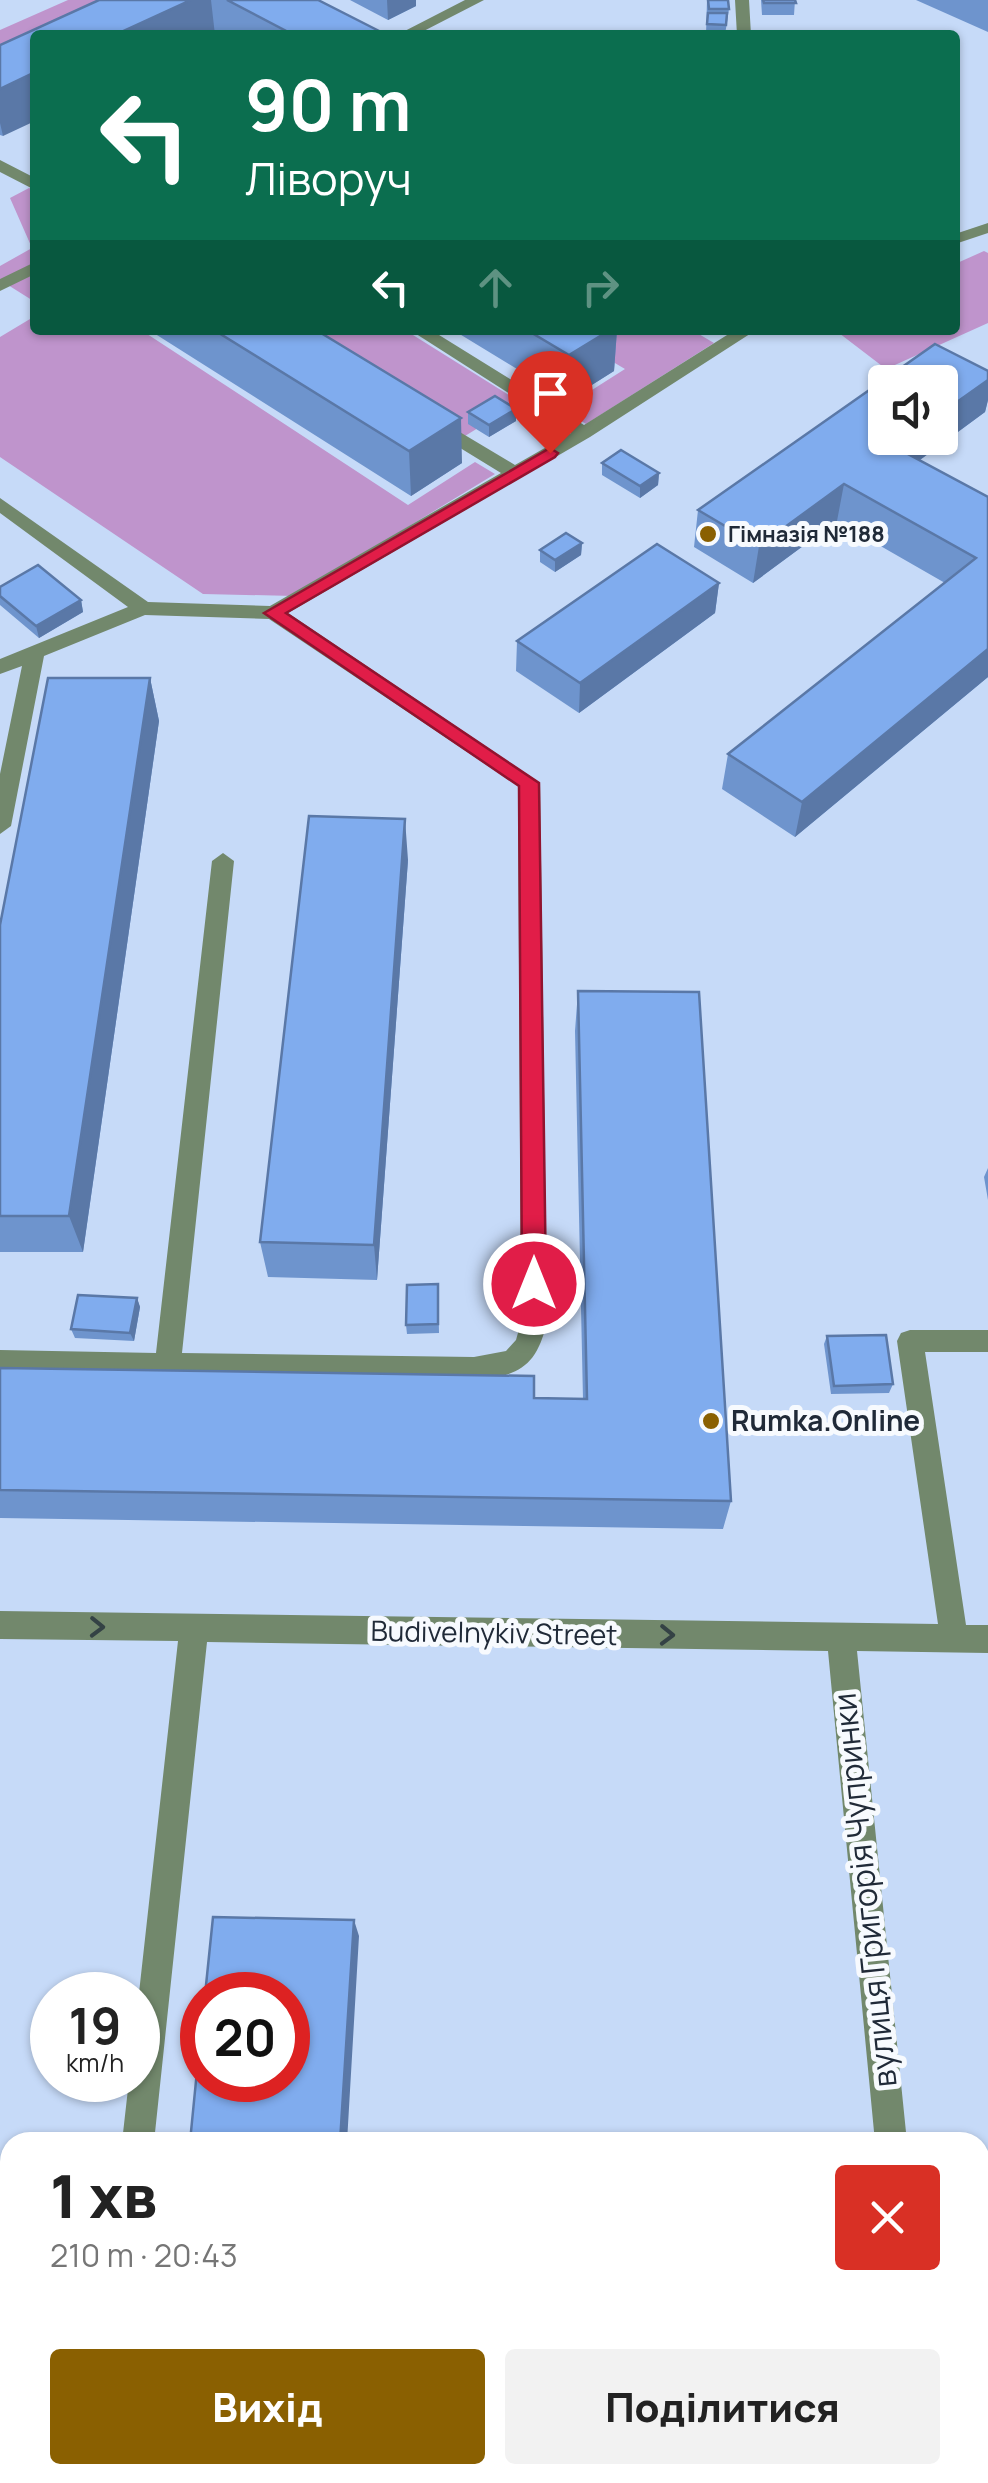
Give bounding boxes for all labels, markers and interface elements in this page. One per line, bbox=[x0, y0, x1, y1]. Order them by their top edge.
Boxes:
text: 90 m bbox=[245, 56, 412, 152]
icon: left bbox=[80, 70, 210, 200]
text: Ліворуч bbox=[245, 147, 412, 209]
icon: left bbox=[363, 260, 418, 315]
icon: ahead bbox=[468, 260, 523, 315]
icon: right bbox=[573, 260, 628, 315]
pin bbox=[508, 351, 593, 454]
map controls bbox=[868, 365, 958, 455]
button: sound bbox=[868, 365, 958, 455]
icon: arrive bbox=[523, 366, 578, 421]
place label: Гімназія №188 bbox=[728, 519, 885, 549]
marker: Гімназія №188 bbox=[697, 523, 719, 545]
position arrow bbox=[482, 1232, 586, 1336]
place label: Rumka.Online bbox=[731, 1401, 920, 1439]
marker: Rumka.Online bbox=[700, 1410, 722, 1432]
street label: Budivelnykiv Street bbox=[370, 1611, 618, 1653]
one-way arrow bbox=[90, 1616, 106, 1638]
one-way arrow bbox=[660, 1624, 676, 1646]
street label: вулиця Григорія Чупринки bbox=[821, 1691, 907, 2089]
speed limit sign: 20 bbox=[180, 1972, 310, 2102]
text: 19 bbox=[69, 1991, 121, 2059]
text: km/h bbox=[66, 2045, 124, 2080]
text: 1 хв bbox=[50, 2154, 157, 2236]
button: close bbox=[835, 2165, 940, 2270]
text: 210 m · 20:43 bbox=[50, 2233, 238, 2277]
button: Вихід bbox=[50, 2349, 485, 2464]
button: Поділитися bbox=[505, 2349, 940, 2464]

